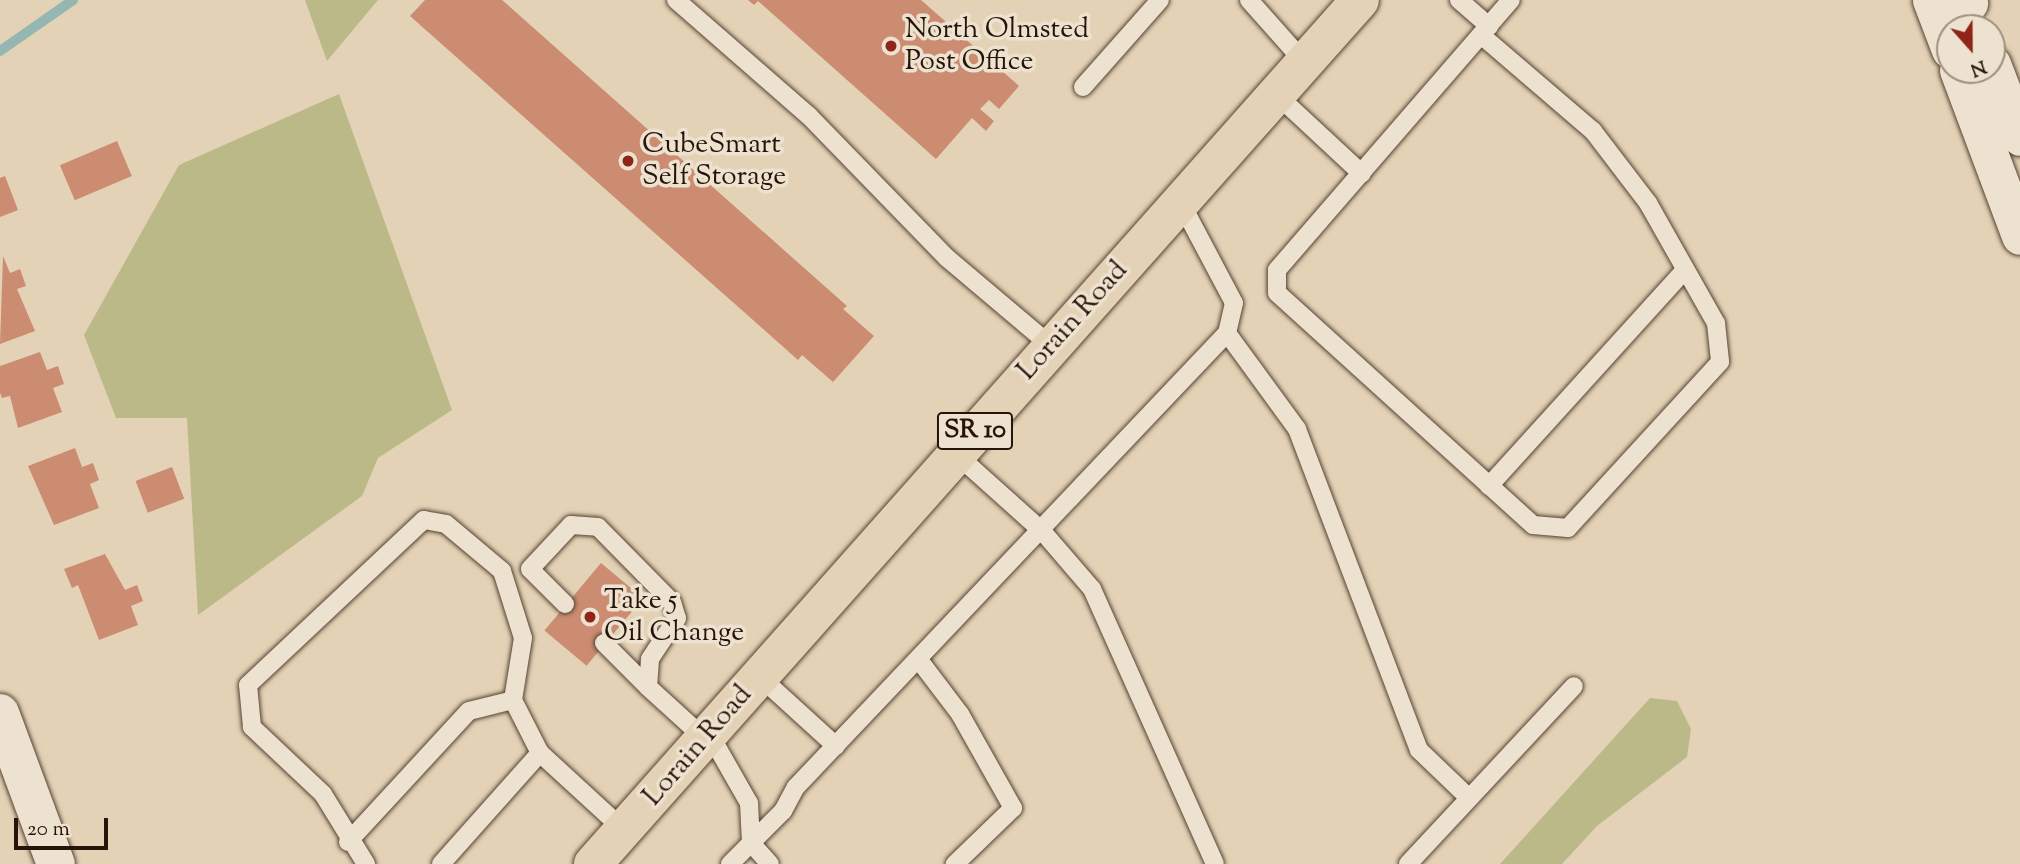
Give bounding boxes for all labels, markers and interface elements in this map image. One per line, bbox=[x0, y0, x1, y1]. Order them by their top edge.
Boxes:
place label: North Olmsted Post Office bbox=[905, 13, 1089, 79]
north arrow bbox=[1936, 14, 2006, 84]
marker: North Olmsted Post Office bbox=[883, 38, 899, 54]
text: N bbox=[1966, 52, 1990, 83]
place label: CubeSmart Self Storage bbox=[642, 128, 786, 194]
marker: CubeSmart Self Storage bbox=[620, 153, 636, 169]
street label: Lorain Road bbox=[1011, 254, 1135, 388]
road number: SR 10 bbox=[936, 408, 1014, 453]
place label: Take 5 Oil Change bbox=[604, 584, 744, 650]
marker: Take 5 Oil Change bbox=[582, 609, 598, 625]
street label: Lorain Road bbox=[636, 679, 760, 813]
scale bar bbox=[18, 804, 112, 848]
text: 20 m bbox=[27, 815, 70, 845]

